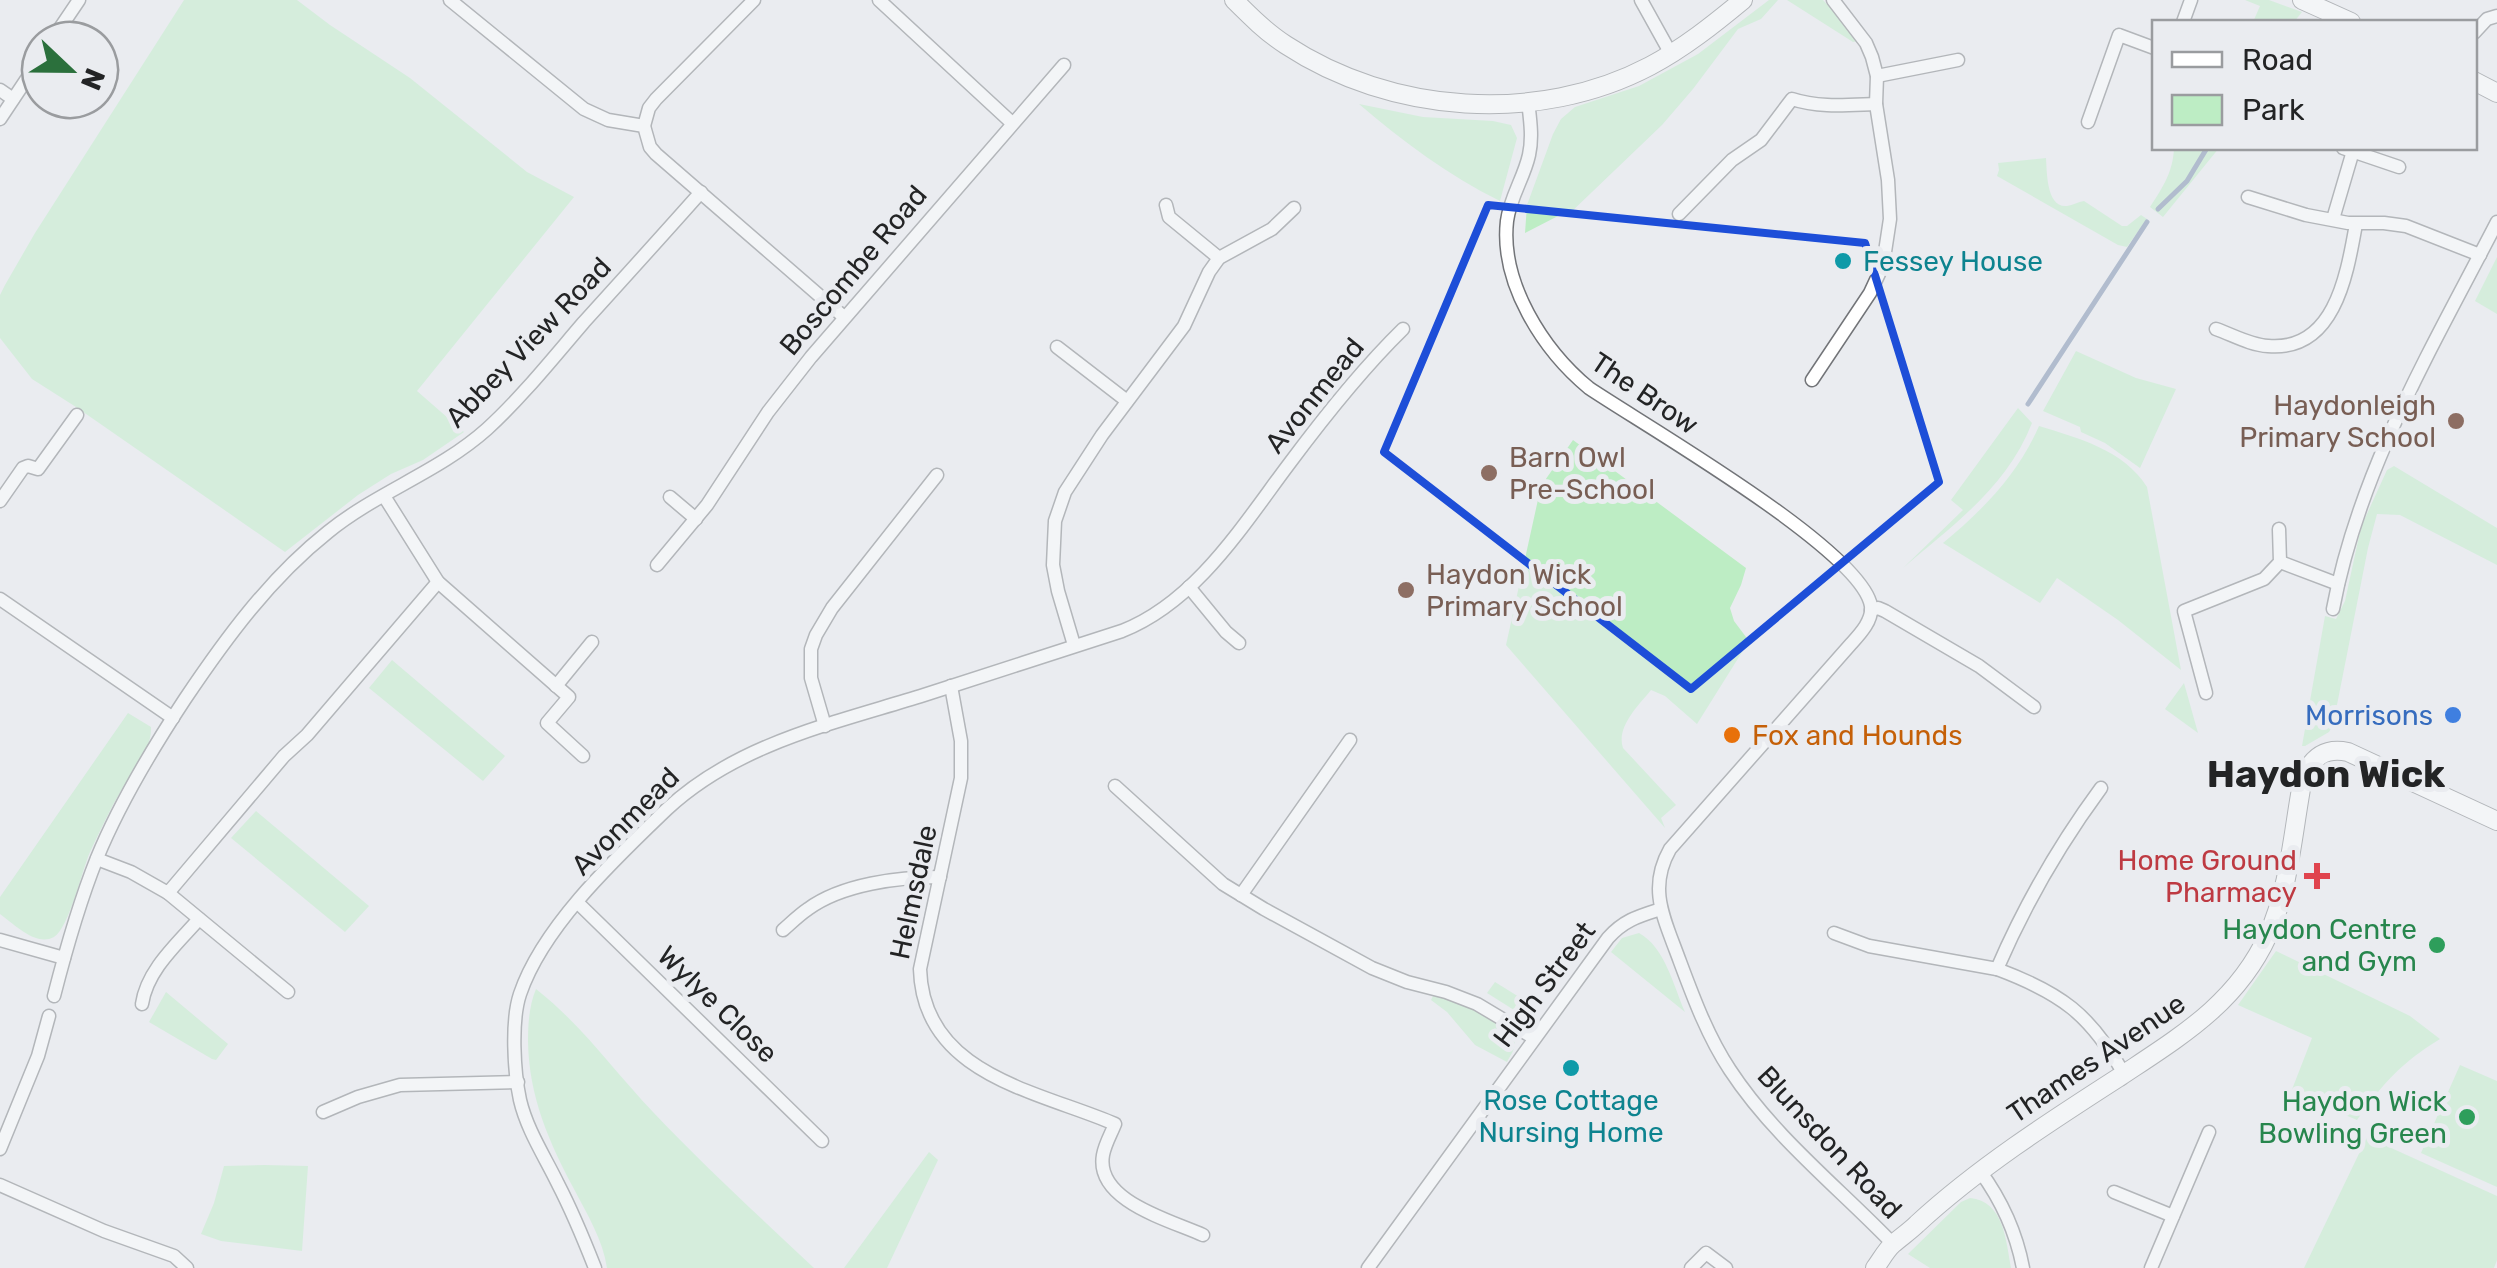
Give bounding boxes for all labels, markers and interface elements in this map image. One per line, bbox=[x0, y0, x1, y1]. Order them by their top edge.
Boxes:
north arrow bbox=[20, 20, 120, 120]
legend bbox=[2152, 20, 2477, 150]
text: Road bbox=[2242, 42, 2313, 78]
text: N bbox=[74, 64, 112, 95]
text: Park bbox=[2242, 92, 2305, 128]
street label: Boscombe Road bbox=[773, 179, 934, 362]
place label: Fessey House bbox=[1863, 245, 2043, 278]
marker: Fessey House bbox=[1832, 250, 1854, 272]
street label: Abbey View Road bbox=[439, 251, 618, 434]
street label: Avonmead bbox=[1258, 331, 1371, 460]
street label: The Brow bbox=[1585, 345, 1705, 441]
place label: Haydonleigh Primary School bbox=[2239, 389, 2436, 454]
marker: Haydonleigh Primary School bbox=[2445, 410, 2467, 432]
place label: Barn Owl Pre-School bbox=[1509, 441, 1655, 506]
marker: Barn Owl Pre-School bbox=[1478, 462, 1500, 484]
place label: Haydon Wick Primary School bbox=[1426, 558, 1623, 623]
marker: Haydon Wick Primary School bbox=[1395, 579, 1417, 601]
place label: Morrisons bbox=[2305, 699, 2433, 732]
marker: Morrisons bbox=[2442, 704, 2464, 726]
place label: Fox and Hounds bbox=[1752, 719, 1962, 752]
marker: Fox and Hounds bbox=[1721, 724, 1743, 746]
district label: Haydon Wick bbox=[2207, 751, 2445, 797]
street label: Avonmead bbox=[565, 761, 686, 882]
street label: Helmsdale bbox=[883, 822, 944, 962]
place label: Home Ground Pharmacy bbox=[2118, 844, 2297, 909]
marker: Home Ground Pharmacy bbox=[2306, 865, 2328, 887]
place label: Haydon Centre and Gym bbox=[2222, 913, 2417, 978]
street label: High Street bbox=[1487, 915, 1602, 1053]
marker: Haydon Centre and Gym bbox=[2426, 934, 2448, 956]
street label: Wylye Close bbox=[651, 939, 784, 1070]
street label: Thames Avenue bbox=[2001, 987, 2191, 1130]
marker: Rose Cottage Nursing Home bbox=[1560, 1057, 1582, 1079]
street label: Blunsdon Road bbox=[1751, 1059, 1909, 1225]
place label: Rose Cottage Nursing Home bbox=[1478, 1084, 1664, 1149]
place label: Haydon Wick Bowling Green bbox=[2258, 1085, 2448, 1150]
marker: Haydon Wick Bowling Green bbox=[2456, 1106, 2478, 1128]

